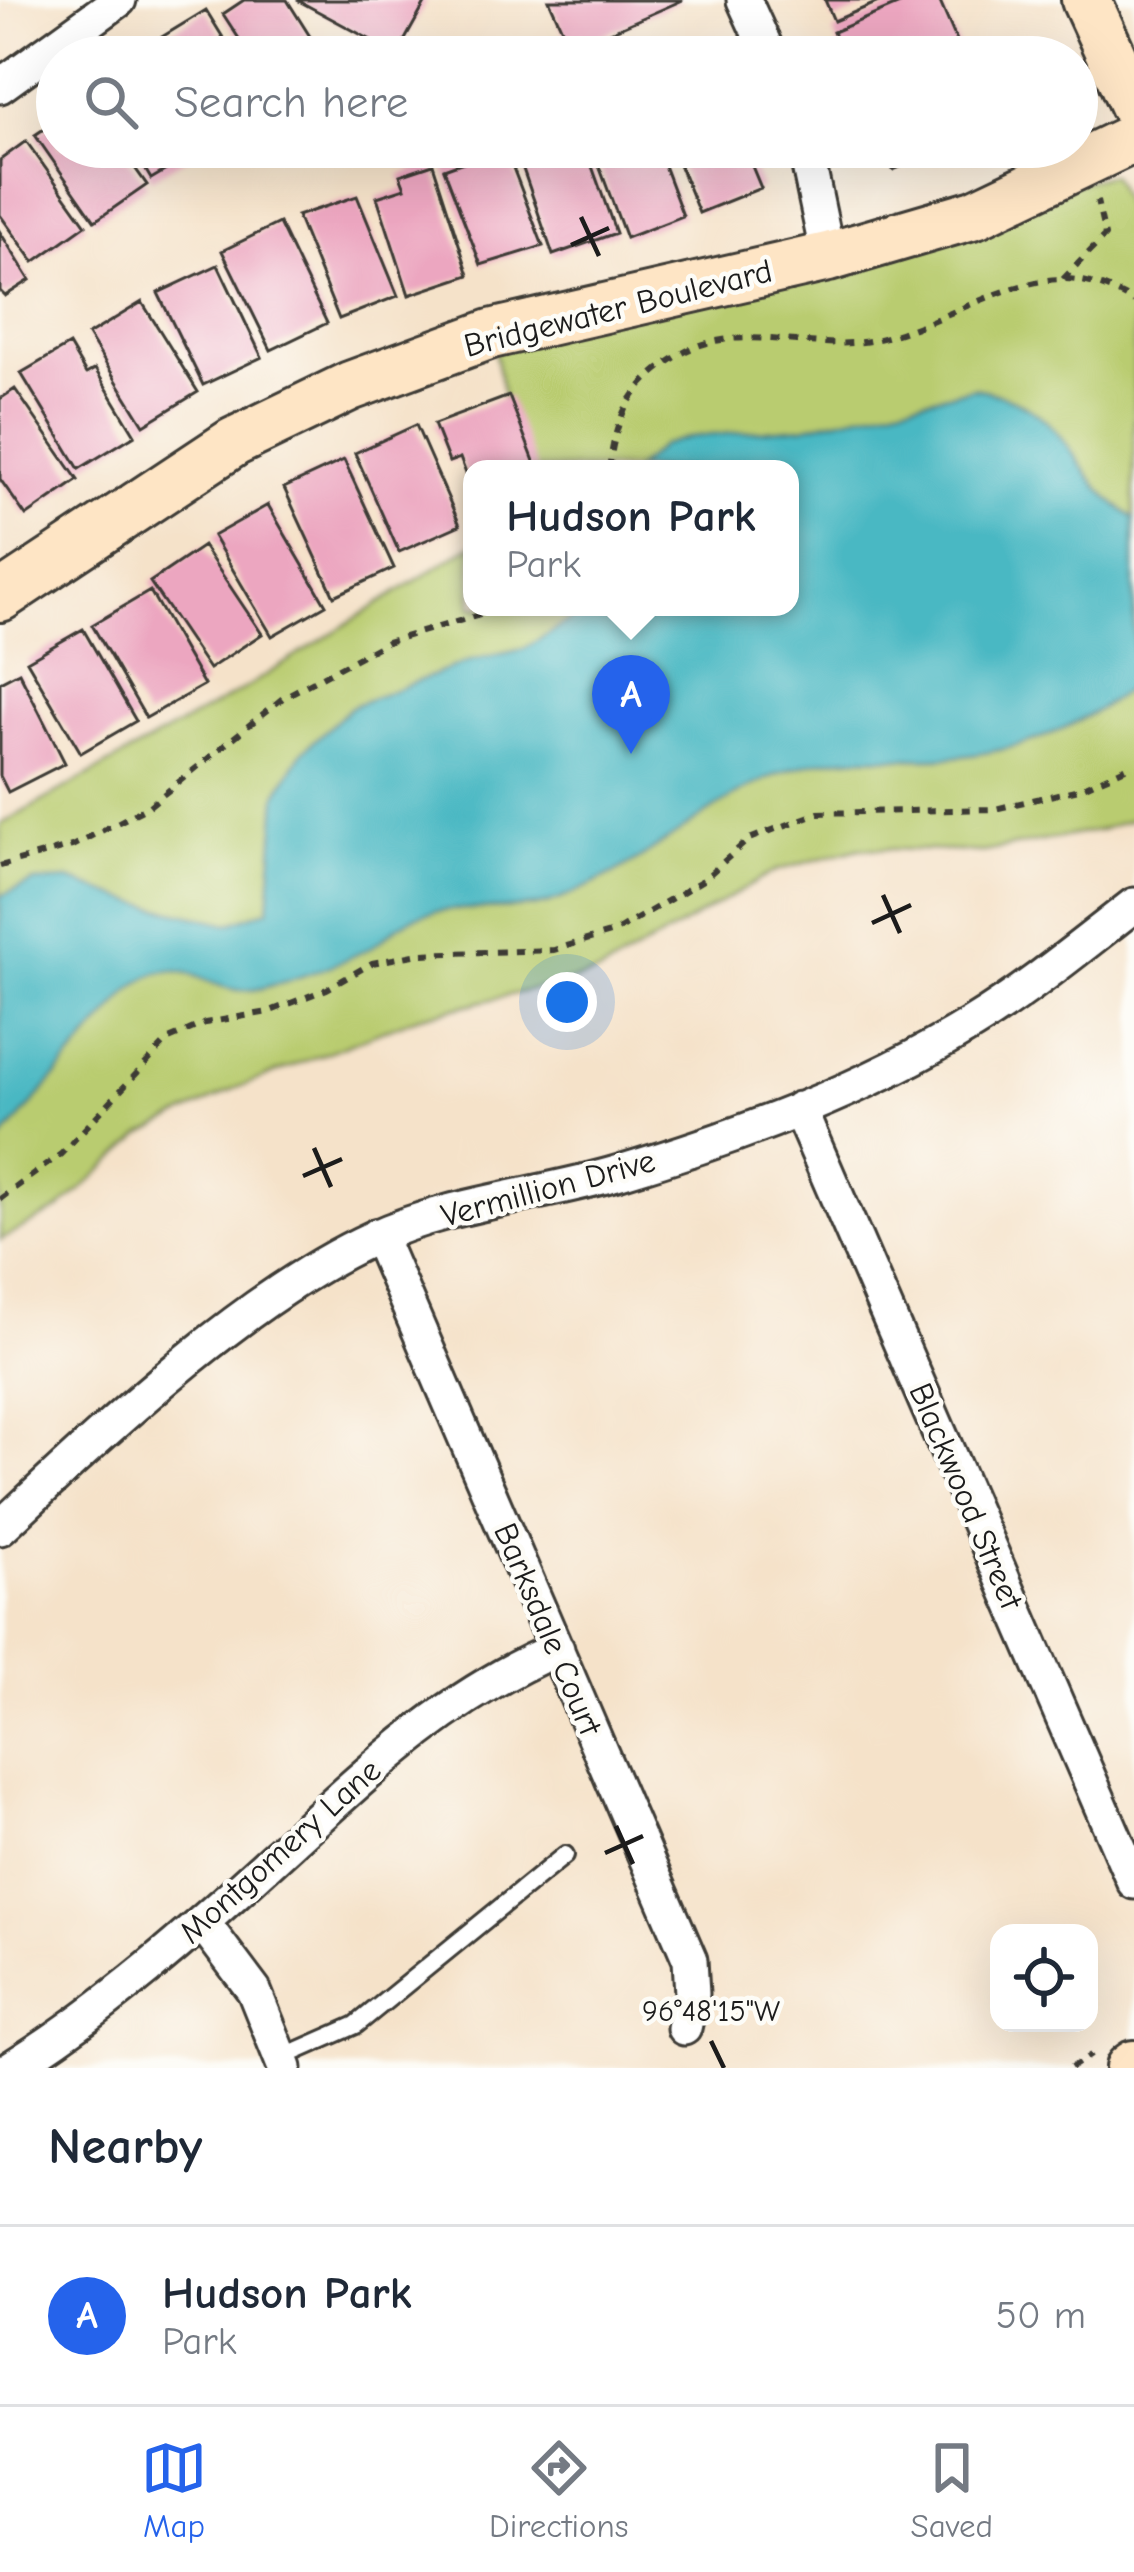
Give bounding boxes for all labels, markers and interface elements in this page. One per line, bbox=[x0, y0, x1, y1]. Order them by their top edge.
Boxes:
search box bbox=[36, 36, 1098, 168]
icon: search bbox=[78, 69, 144, 135]
text: Search here bbox=[174, 76, 408, 128]
street label: Bridgewater Boulevard bbox=[460, 251, 776, 365]
popup bbox=[463, 460, 799, 616]
text: Hudson Park bbox=[506, 490, 756, 542]
text: Park bbox=[506, 542, 581, 587]
pin: A bbox=[592, 655, 670, 754]
your location bbox=[537, 972, 597, 1032]
street label: Vermillion Drive bbox=[437, 1141, 659, 1235]
street label: Blackwood Street bbox=[901, 1377, 1031, 1616]
street label: Barksdale Court bbox=[486, 1517, 610, 1742]
street label: Montgomery Lane bbox=[172, 1751, 388, 1951]
map controls bbox=[990, 1924, 1098, 2032]
button: locate bbox=[990, 1924, 1098, 2032]
text: 96°48'15"W bbox=[642, 1994, 780, 2029]
text: Nearby bbox=[48, 2117, 202, 2176]
text: Hudson Park bbox=[162, 2267, 412, 2319]
text: A bbox=[76, 2293, 98, 2338]
text: 50 m bbox=[996, 2293, 1086, 2338]
text: Park bbox=[162, 2319, 237, 2364]
tab: Map bbox=[141, 2435, 207, 2545]
tab: Directions bbox=[489, 2435, 629, 2545]
tab: Saved bbox=[911, 2435, 993, 2545]

